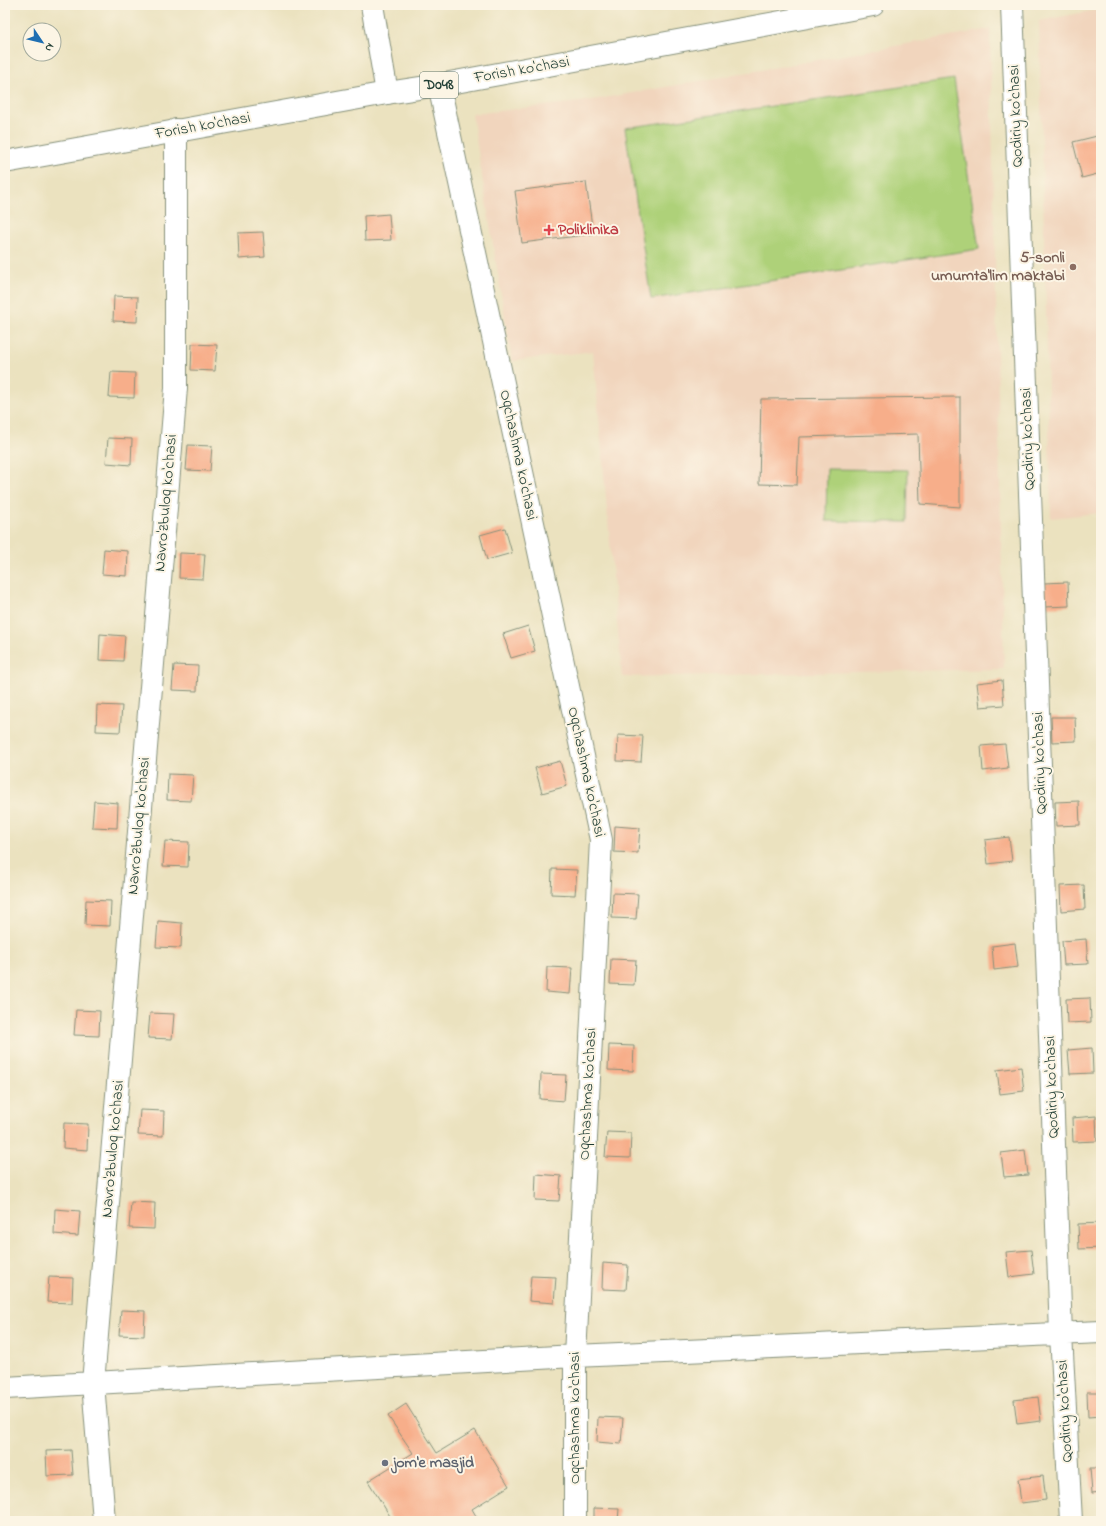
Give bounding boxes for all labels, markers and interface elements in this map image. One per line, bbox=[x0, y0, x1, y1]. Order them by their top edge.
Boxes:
north arrow bbox=[22, 22, 62, 62]
text: N bbox=[41, 40, 58, 55]
street label: Forish ko'chasi bbox=[472, 50, 572, 90]
street label: Qodiriy ko'chasi bbox=[1002, 64, 1030, 168]
road number: D048 bbox=[420, 72, 458, 98]
street label: Forish ko'chasi bbox=[153, 106, 253, 146]
place label: Poliklinika bbox=[558, 218, 619, 242]
marker: Poliklinika bbox=[543, 224, 555, 236]
place label: 5-sonli umumta'lim maktabi bbox=[931, 246, 1065, 288]
marker: 5-sonli umumta'lim maktabi bbox=[1068, 262, 1078, 272]
street label: Qodiriy ko'chasi bbox=[1014, 387, 1042, 491]
street label: Oqchashma ko'chasi bbox=[492, 388, 544, 522]
street label: Navro'zbuloq ko'chasi bbox=[148, 433, 184, 573]
street label: Oqchashma ko'chasi bbox=[560, 705, 612, 839]
street label: Qodiriy ko'chasi bbox=[1026, 711, 1054, 815]
street label: Navro'zbuloq ko'chasi bbox=[121, 756, 157, 896]
street label: Oqchashma ko'chasi bbox=[573, 1027, 603, 1161]
street label: Qodiriy ko'chasi bbox=[1038, 1035, 1066, 1139]
street label: Navro'zbuloq ko'chasi bbox=[95, 1079, 131, 1219]
street label: Oqchashma ko'chasi bbox=[563, 1352, 587, 1484]
street label: Qodiriy ko'chasi bbox=[1050, 1359, 1080, 1463]
place label: jom'e masjid bbox=[390, 1451, 474, 1475]
marker: jom'e masjid bbox=[380, 1458, 390, 1468]

